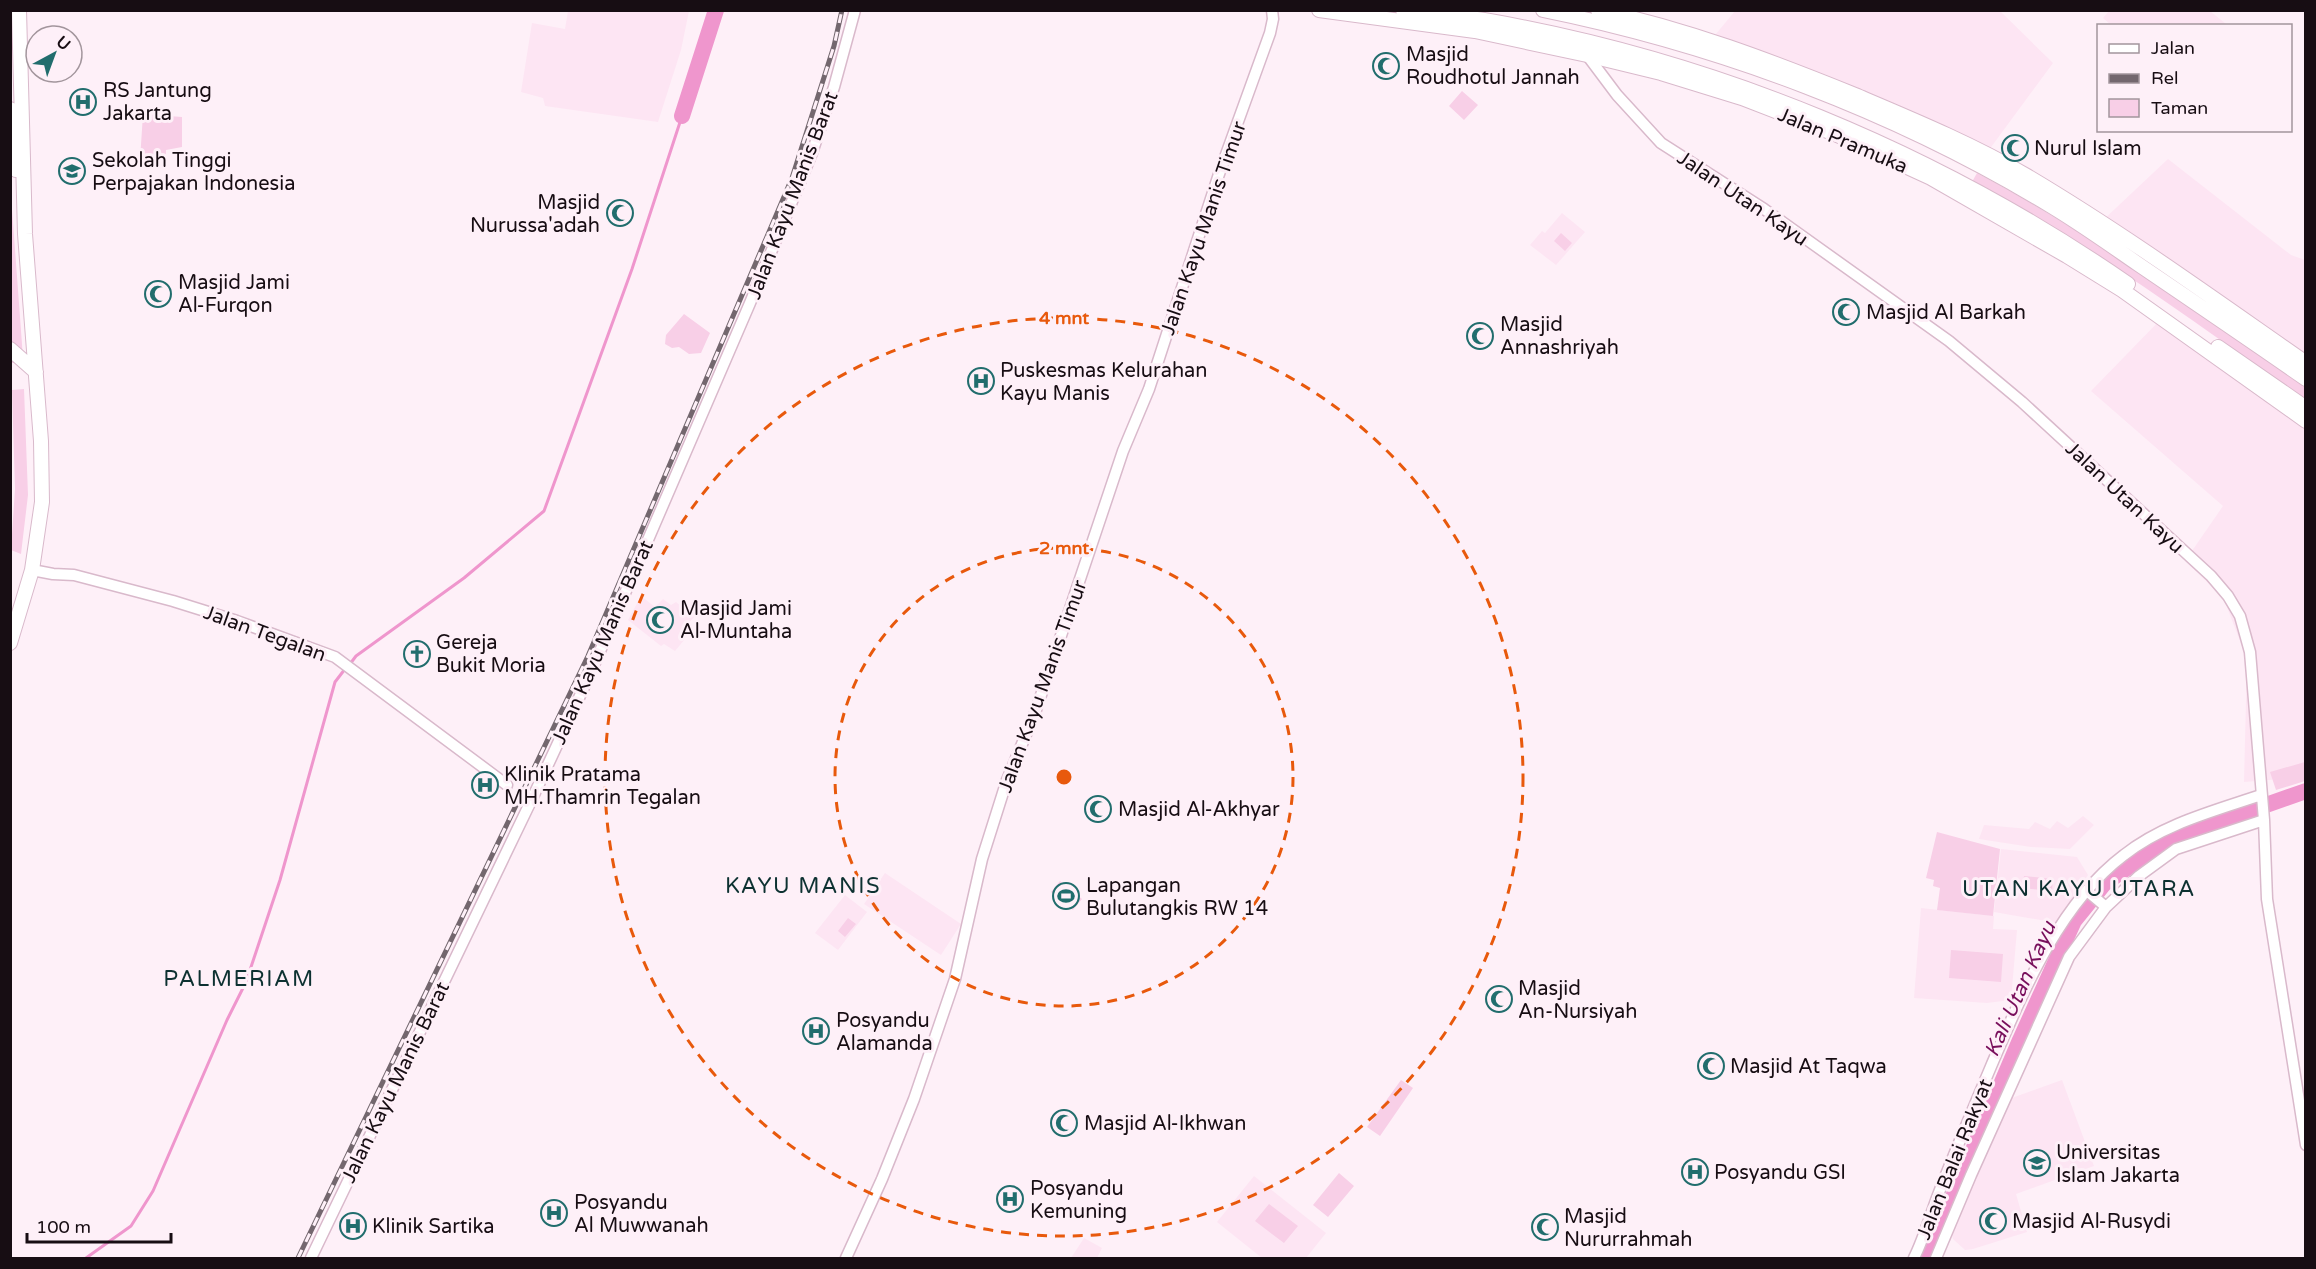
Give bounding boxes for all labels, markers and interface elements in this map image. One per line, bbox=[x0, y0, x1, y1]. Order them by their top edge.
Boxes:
north arrow bbox=[24, 24, 84, 84]
legend bbox=[2097, 24, 2292, 132]
text: U bbox=[52, 32, 74, 55]
text: Jalan bbox=[2151, 37, 2195, 59]
place label: Masjid Roudhotul Jannah bbox=[1406, 43, 1580, 90]
mosque icon: Masjid Roudhotul Jannah bbox=[1371, 51, 1401, 81]
text: Rel bbox=[2151, 67, 2179, 89]
place label: RS Jantung Jakarta bbox=[103, 79, 212, 126]
hospital icon: RS Jantung Jakarta bbox=[68, 87, 98, 117]
street label: Jalan Kayu Manis Barat bbox=[742, 88, 844, 303]
text: Taman bbox=[2151, 97, 2208, 119]
street label: Jalan Pramuka bbox=[1774, 103, 1911, 179]
street label: Jalan Kayu Manis Timur bbox=[1156, 118, 1252, 338]
mosque icon: Nurul Islam bbox=[2000, 133, 2030, 163]
place label: Nurul Islam bbox=[2034, 137, 2142, 161]
street label: Jalan Utan Kayu bbox=[1672, 146, 1812, 251]
place label: Sekolah Tinggi Perpajakan Indonesia bbox=[92, 149, 295, 196]
school or university icon: Sekolah Tinggi Perpajakan Indonesia bbox=[57, 156, 87, 186]
place label: Masjid Nurussa'adah bbox=[470, 191, 600, 238]
mosque icon: Masjid Nurussa'adah bbox=[605, 198, 635, 228]
place label: Masjid Jami Al-Furqon bbox=[178, 271, 290, 318]
mosque icon: Masjid Jami Al-Furqon bbox=[143, 279, 173, 309]
mosque icon: Masjid Al Barkah bbox=[1831, 297, 1861, 327]
place label: Masjid Al Barkah bbox=[1866, 301, 2026, 325]
text: 4 mnt bbox=[1039, 307, 1089, 329]
place label: Masjid Annashriyah bbox=[1500, 313, 1619, 360]
mosque icon: Masjid Annashriyah bbox=[1465, 321, 1495, 351]
place label: Puskesmas Kelurahan Kayu Manis bbox=[1000, 359, 1208, 406]
hospital icon: Puskesmas Kelurahan Kayu Manis bbox=[966, 366, 996, 396]
street label: Jalan Utan Kayu bbox=[2060, 437, 2188, 559]
street label: Jalan Kayu Manis Barat bbox=[547, 536, 659, 748]
text: 2 mnt bbox=[1039, 537, 1089, 559]
street label: Jalan Kayu Manis Timur bbox=[993, 577, 1093, 796]
place label: Masjid Jami Al-Muntaha bbox=[680, 597, 792, 644]
street label: Jalan Tegalan bbox=[200, 601, 329, 667]
mosque icon: Masjid Jami Al-Muntaha bbox=[645, 605, 675, 635]
place label: Gereja Bukit Moria bbox=[436, 631, 546, 678]
church icon: Gereja Bukit Moria bbox=[402, 639, 432, 669]
place label: Klinik Pratama MH.Thamrin Tegalan bbox=[504, 763, 701, 810]
centre of rings bbox=[1054, 767, 1074, 787]
hospital icon: Klinik Pratama MH.Thamrin Tegalan bbox=[470, 770, 500, 800]
mosque icon: Masjid Al-Akhyar bbox=[1083, 794, 1113, 824]
place label: Masjid Al-Akhyar bbox=[1118, 798, 1280, 822]
district label: KAYU MANIS bbox=[725, 873, 881, 899]
place label: Lapangan Bulutangkis RW 14 bbox=[1086, 874, 1268, 921]
district label: UTAN KAYU UTARA bbox=[1962, 876, 2196, 902]
sports icon: Lapangan Bulutangkis RW 14 bbox=[1051, 881, 1081, 911]
water label: Kali Utan Kayu bbox=[1979, 917, 2062, 1061]
district label: PALMERIAM bbox=[163, 966, 315, 992]
place label: Masjid An-Nursiyah bbox=[1518, 977, 1637, 1024]
street label: Jalan Kayu Manis Barat bbox=[337, 978, 455, 1187]
mosque icon: Masjid An-Nursiyah bbox=[1484, 984, 1514, 1014]
place label: Posyandu Alamanda bbox=[836, 1009, 933, 1056]
hospital icon: Posyandu Alamanda bbox=[801, 1016, 831, 1046]
mosque icon: Masjid At Taqwa bbox=[1696, 1051, 1726, 1081]
place label: Masjid At Taqwa bbox=[1730, 1055, 1887, 1079]
street label: Jalan Balai Rakyat bbox=[1912, 1075, 1998, 1243]
mosque icon: Masjid Al-Ikhwan bbox=[1049, 1108, 1079, 1138]
place label: Masjid Al-Ikhwan bbox=[1084, 1112, 1246, 1136]
place label: Universitas Islam Jakarta bbox=[2056, 1141, 2180, 1188]
school or university icon: Universitas Islam Jakarta bbox=[2022, 1148, 2052, 1178]
hospital icon: Posyandu GSI bbox=[1680, 1157, 1710, 1187]
place label: Posyandu GSI bbox=[1714, 1161, 1846, 1185]
place label: Posyandu Kemuning bbox=[1030, 1177, 1127, 1224]
hospital icon: Posyandu Kemuning bbox=[995, 1184, 1025, 1214]
place label: Posyandu Al Muwwanah bbox=[574, 1191, 709, 1238]
hospital icon: Posyandu Al Muwwanah bbox=[539, 1198, 569, 1228]
place label: Masjid Nururrahmah bbox=[1564, 1205, 1692, 1252]
scale bar bbox=[27, 1206, 171, 1244]
mosque icon: Masjid Al-Rusydi bbox=[1978, 1206, 2008, 1236]
place label: Masjid Al-Rusydi bbox=[2012, 1210, 2171, 1234]
hospital icon: Klinik Sartika bbox=[338, 1211, 368, 1241]
mosque icon: Masjid Nururrahmah bbox=[1530, 1212, 1560, 1242]
place label: Klinik Sartika bbox=[372, 1215, 494, 1239]
text: 100 m bbox=[36, 1216, 91, 1238]

